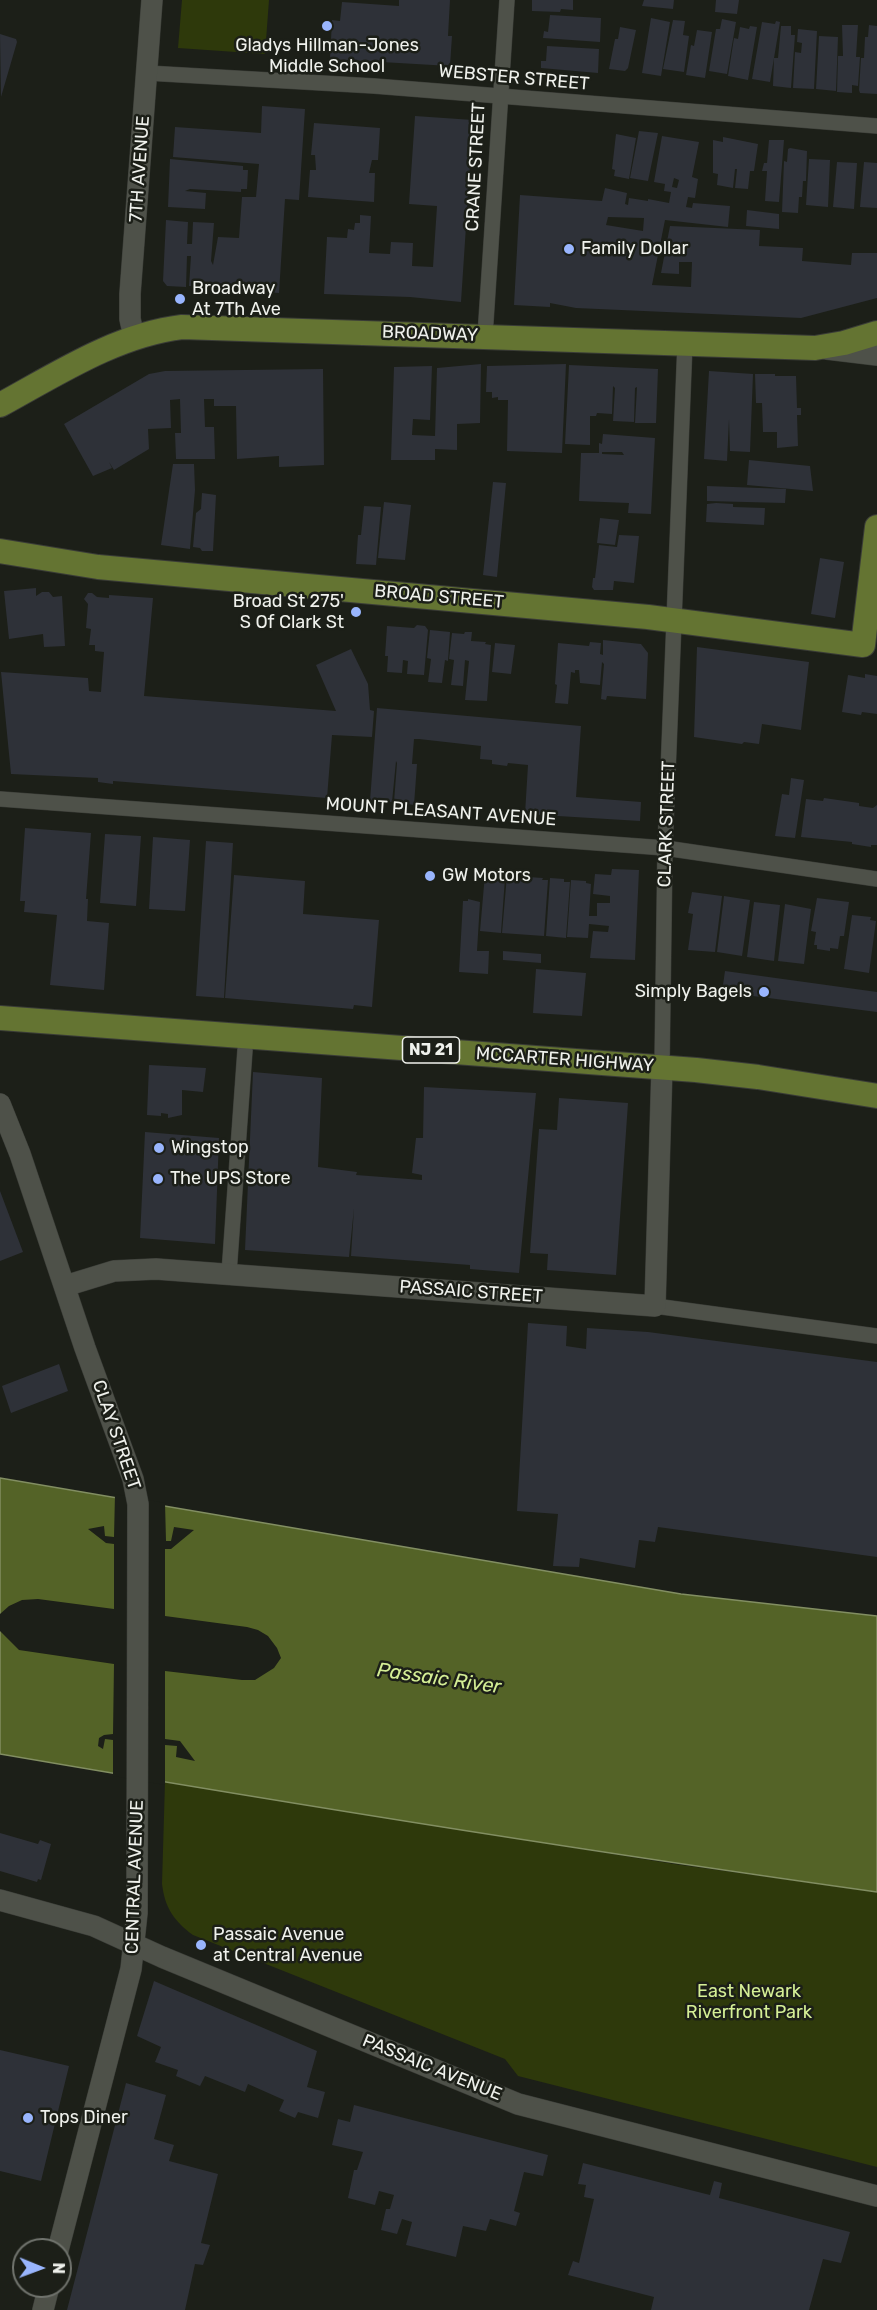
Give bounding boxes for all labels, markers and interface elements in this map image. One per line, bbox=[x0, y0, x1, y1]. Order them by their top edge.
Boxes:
marker: Gladys Hillman-Jones Middle School bbox=[320, 19, 334, 33]
place label: Gladys Hillman-Jones Middle School bbox=[235, 35, 419, 78]
street label: WEBSTER STREET bbox=[438, 61, 590, 95]
street label: CRANE STREET bbox=[462, 102, 490, 232]
street label: 7TH AVENUE bbox=[126, 115, 154, 223]
place label: Family Dollar bbox=[581, 238, 688, 260]
marker: Family Dollar bbox=[562, 242, 576, 256]
place label: Broadway At 7Th Ave bbox=[192, 278, 281, 320]
marker: Broadway At 7Th Ave bbox=[173, 292, 187, 306]
street label: BROADWAY bbox=[381, 322, 479, 346]
street label: BROAD STREET bbox=[373, 581, 505, 613]
place label: Broad St 275' S Of Clark St bbox=[233, 591, 344, 634]
marker: Broad St 275' S Of Clark St bbox=[349, 605, 363, 619]
street label: CLARK STREET bbox=[654, 760, 680, 888]
street label: MOUNT PLEASANT AVENUE bbox=[325, 793, 557, 831]
place label: GW Motors bbox=[442, 865, 531, 887]
marker: GW Motors bbox=[423, 869, 437, 883]
place label: Simply Bagels bbox=[635, 981, 752, 1003]
marker: Simply Bagels bbox=[757, 985, 771, 999]
road number: NJ 21 bbox=[402, 1037, 460, 1063]
street label: MCCARTER HIGHWAY bbox=[475, 1043, 655, 1077]
place label: Wingstop bbox=[171, 1137, 249, 1159]
marker: Wingstop bbox=[152, 1141, 166, 1155]
place label: The UPS Store bbox=[170, 1168, 291, 1190]
marker: The UPS Store bbox=[151, 1172, 165, 1186]
street label: PASSAIC STREET bbox=[399, 1276, 543, 1308]
street label: CLAY STREET bbox=[87, 1377, 145, 1493]
water label: Passaic River bbox=[375, 1658, 503, 1700]
street label: CENTRAL AVENUE bbox=[122, 1800, 148, 1954]
place label: Passaic Avenue at Central Avenue bbox=[213, 1924, 363, 1966]
marker: Passaic Avenue at Central Avenue bbox=[194, 1938, 208, 1952]
park label: East Newark Riverfront Park bbox=[686, 1981, 812, 2024]
street label: PASSAIC AVENUE bbox=[359, 2030, 505, 2106]
place label: Tops Diner bbox=[40, 2107, 128, 2129]
marker: Tops Diner bbox=[21, 2111, 35, 2125]
north arrow bbox=[12, 2238, 72, 2298]
text: N bbox=[49, 2262, 68, 2274]

